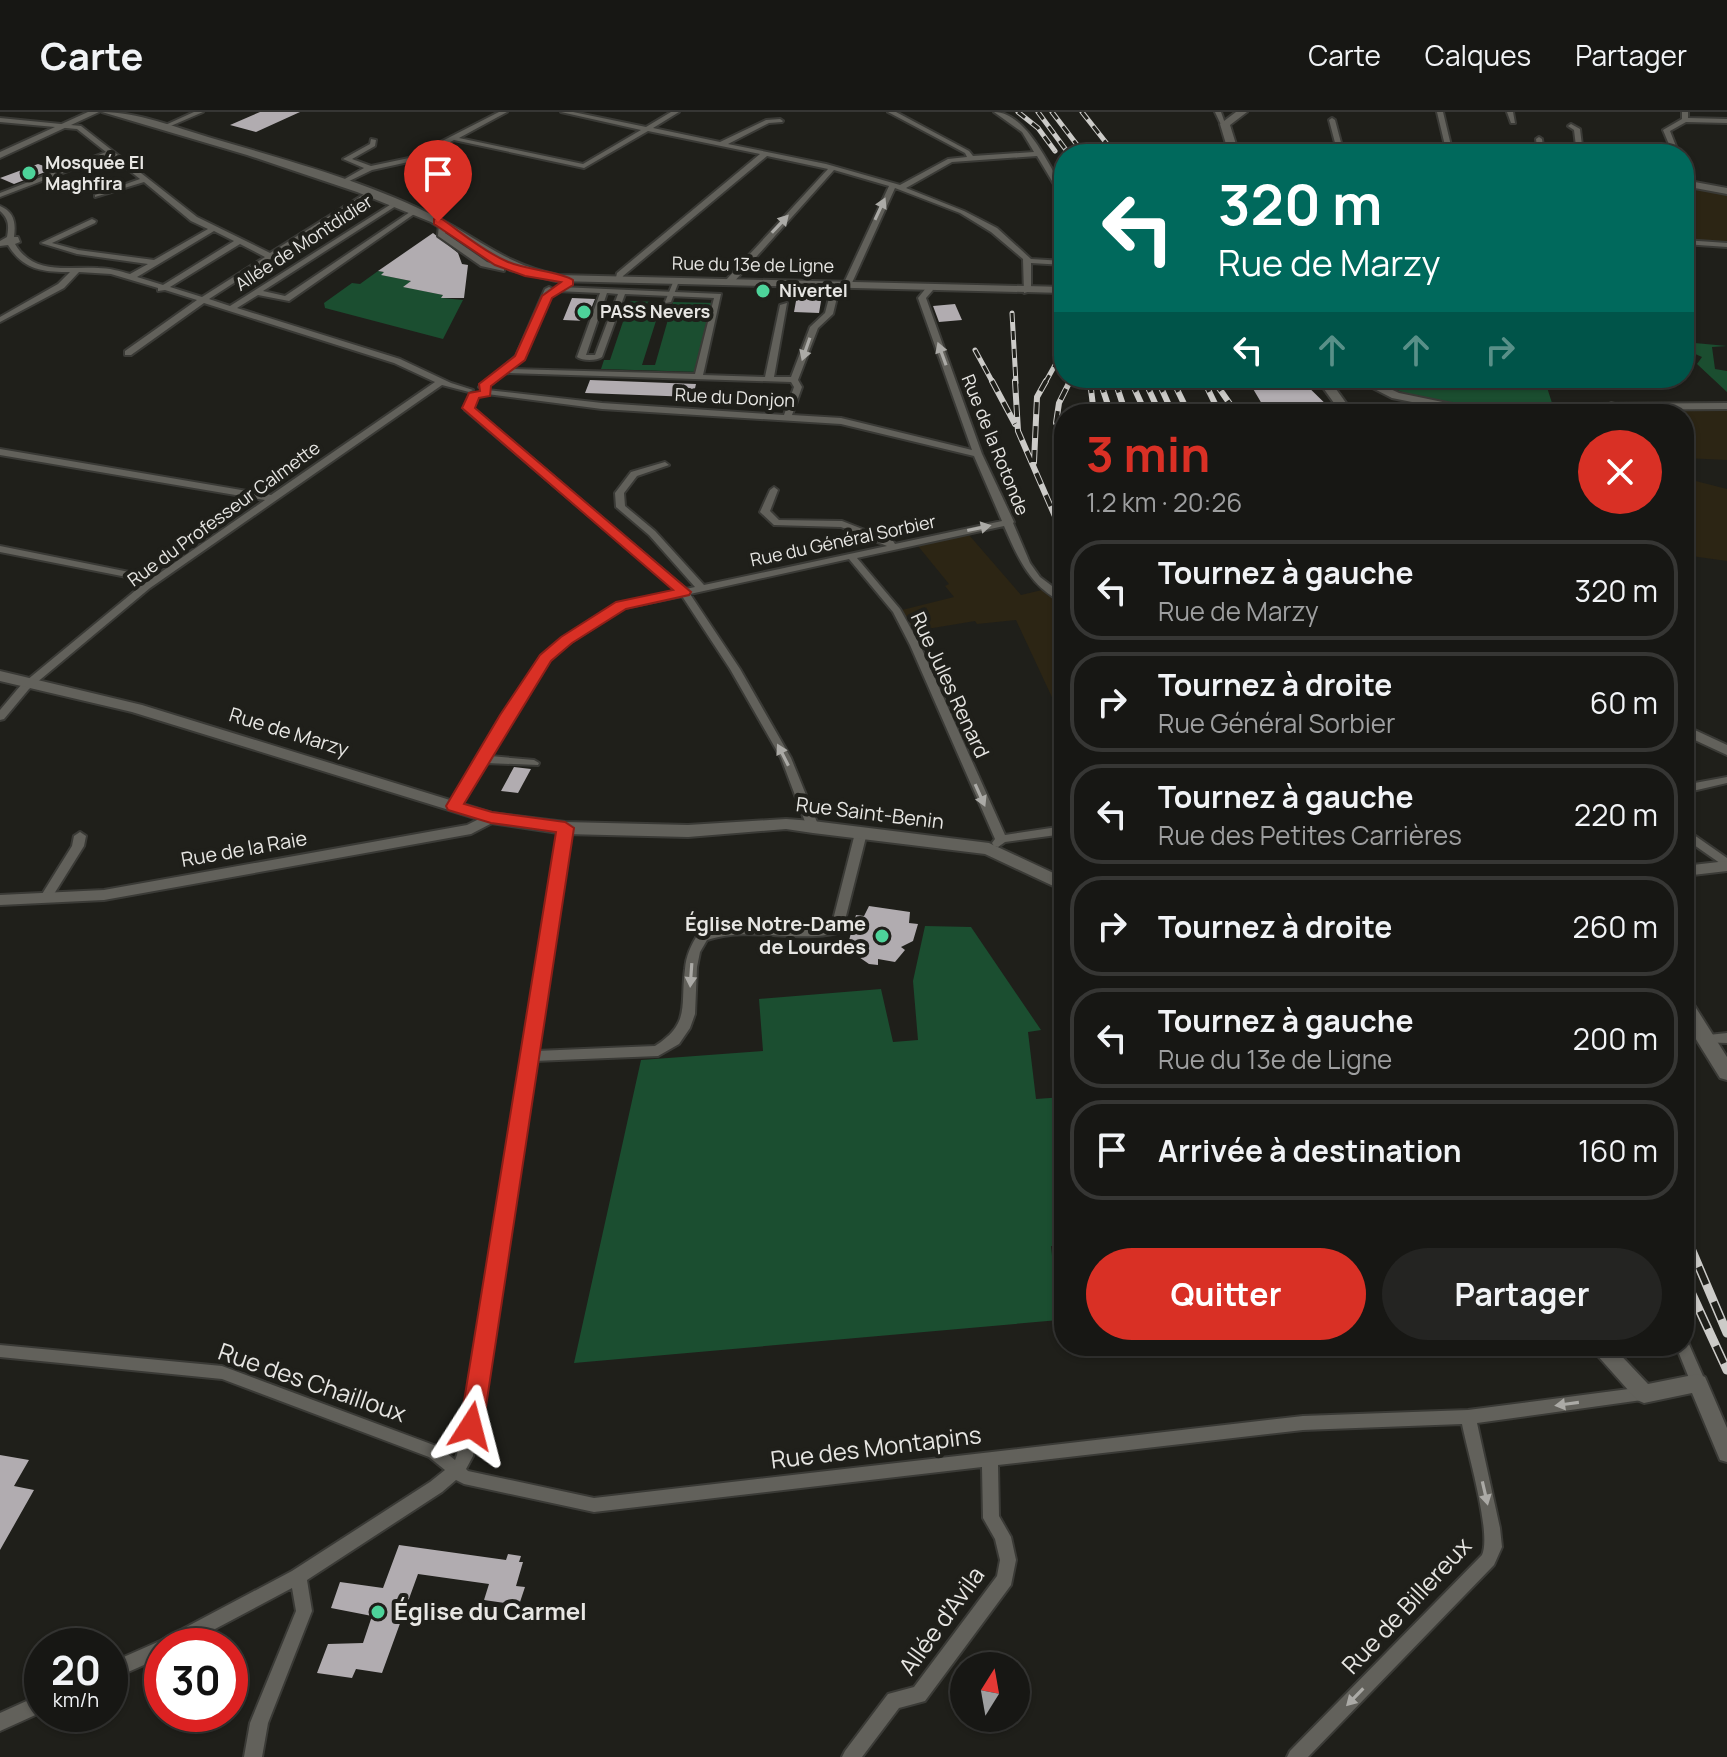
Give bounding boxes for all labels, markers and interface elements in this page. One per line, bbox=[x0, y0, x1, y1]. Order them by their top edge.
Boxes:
text: Carte bbox=[40, 29, 143, 81]
text: Carte bbox=[1308, 36, 1381, 74]
text: Calques bbox=[1425, 36, 1531, 74]
text: Partager bbox=[1575, 36, 1687, 74]
pin bbox=[404, 140, 472, 222]
place label: Mosquée El Maghfira bbox=[45, 150, 144, 195]
icon: arrive bbox=[416, 152, 460, 196]
marker: Mosquée El Maghfira bbox=[20, 164, 38, 182]
text: 320 m bbox=[1218, 165, 1382, 242]
icon: left bbox=[1086, 176, 1190, 280]
street label: Allée de Montdidier bbox=[230, 188, 377, 296]
one-way arrow bbox=[873, 197, 887, 221]
one-way arrow bbox=[771, 215, 789, 234]
text: Rue de Marzy bbox=[1218, 238, 1441, 287]
street label: Rue du 13e de Ligne bbox=[672, 251, 834, 277]
place label: Nivertel bbox=[779, 278, 848, 302]
marker: Nivertel bbox=[754, 282, 772, 300]
place label: PASS Nevers bbox=[600, 299, 710, 323]
marker: PASS Nevers bbox=[575, 303, 593, 321]
icon: left bbox=[1226, 328, 1270, 372]
icon: ahead bbox=[1310, 328, 1354, 372]
icon: ahead bbox=[1394, 328, 1438, 372]
icon: right bbox=[1478, 328, 1522, 372]
one-way arrow bbox=[800, 338, 812, 362]
one-way arrow bbox=[935, 342, 948, 366]
street label: Rue de la Rotonde bbox=[957, 371, 1035, 519]
street label: Rue du Donjon bbox=[674, 382, 796, 412]
text: 3 min bbox=[1086, 421, 1210, 486]
button: close bbox=[1578, 430, 1662, 514]
street label: Rue du Professeur Calmette bbox=[122, 435, 324, 591]
text: 1.2 km · 20:26 bbox=[1086, 484, 1242, 520]
street label: Rue du Général Sorbier bbox=[748, 508, 938, 571]
one-way arrow bbox=[967, 521, 992, 534]
text: Tournez à gauche bbox=[1158, 552, 1414, 593]
icon: left bbox=[1090, 568, 1134, 612]
text: 320 m bbox=[1575, 570, 1658, 611]
text: Rue de Marzy bbox=[1158, 593, 1319, 629]
street label: Rue Jules Renard bbox=[905, 607, 996, 762]
text: Tournez à droite bbox=[1158, 664, 1392, 705]
icon: right bbox=[1090, 680, 1134, 724]
text: 60 m bbox=[1590, 682, 1658, 723]
street label: Rue de Marzy bbox=[226, 701, 353, 763]
text: Rue Général Sorbier bbox=[1158, 705, 1395, 741]
one-way arrow bbox=[777, 743, 790, 766]
text: Tournez à gauche bbox=[1158, 776, 1414, 817]
one-way arrow bbox=[974, 783, 987, 807]
street label: Rue Saint-Benin bbox=[795, 790, 945, 835]
icon: left bbox=[1090, 792, 1134, 836]
text: 220 m bbox=[1574, 794, 1658, 835]
text: Rue des Petites Carrières bbox=[1158, 817, 1462, 853]
street label: Rue de la Raie bbox=[179, 824, 309, 873]
icon: right bbox=[1090, 904, 1134, 948]
text: Tournez à droite bbox=[1158, 906, 1392, 947]
text: 260 m bbox=[1573, 906, 1658, 947]
place label: Église Notre-Dame de Lourdes bbox=[685, 910, 866, 960]
marker: Église Notre-Dame de Lourdes bbox=[873, 927, 891, 945]
one-way arrow bbox=[684, 963, 697, 988]
text: Tournez à gauche bbox=[1158, 1000, 1414, 1041]
icon: left bbox=[1090, 1016, 1134, 1060]
text: 200 m bbox=[1573, 1018, 1658, 1059]
text: Rue du 13e de Ligne bbox=[1158, 1041, 1392, 1077]
icon: arrive bbox=[1090, 1128, 1134, 1172]
text: Arrivée à destination bbox=[1158, 1130, 1461, 1171]
text: 160 m bbox=[1578, 1130, 1658, 1171]
button: Quitter bbox=[1086, 1248, 1366, 1340]
button: Partager bbox=[1382, 1248, 1662, 1340]
street label: Rue des Chailloux bbox=[214, 1334, 411, 1429]
position arrow bbox=[429, 1384, 513, 1468]
one-way arrow bbox=[1554, 1398, 1579, 1411]
street label: Rue des Montapins bbox=[769, 1417, 983, 1476]
one-way arrow bbox=[1479, 1481, 1492, 1506]
street label: Rue de Billereux bbox=[1334, 1529, 1478, 1681]
street label: Allée d'Avila bbox=[890, 1559, 991, 1681]
place label: Église du Carmel bbox=[394, 1594, 587, 1627]
marker: Église du Carmel bbox=[369, 1603, 387, 1621]
speed limit sign: 30 bbox=[144, 1628, 248, 1732]
text: 20 bbox=[51, 1642, 101, 1697]
north arrow bbox=[950, 1652, 1030, 1732]
map controls bbox=[950, 1652, 1030, 1732]
text: km/h bbox=[53, 1686, 99, 1713]
one-way arrow bbox=[1346, 1687, 1364, 1706]

